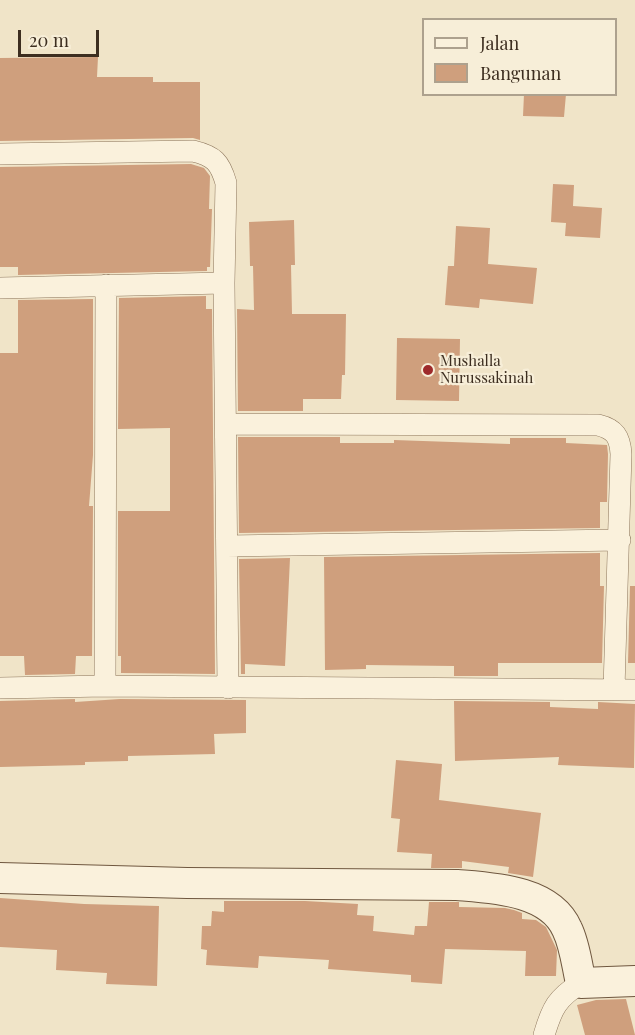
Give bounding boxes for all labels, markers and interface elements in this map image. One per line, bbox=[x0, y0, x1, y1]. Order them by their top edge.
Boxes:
scale bar bbox=[21, 18, 102, 56]
legend bbox=[422, 18, 617, 96]
text: 20 m bbox=[29, 28, 69, 52]
text: Jalan bbox=[480, 31, 519, 55]
text: Bangunan bbox=[480, 61, 561, 85]
place label: Mushalla Nurussakinah bbox=[440, 352, 533, 387]
marker: Mushalla Nurussakinah bbox=[421, 363, 435, 377]

